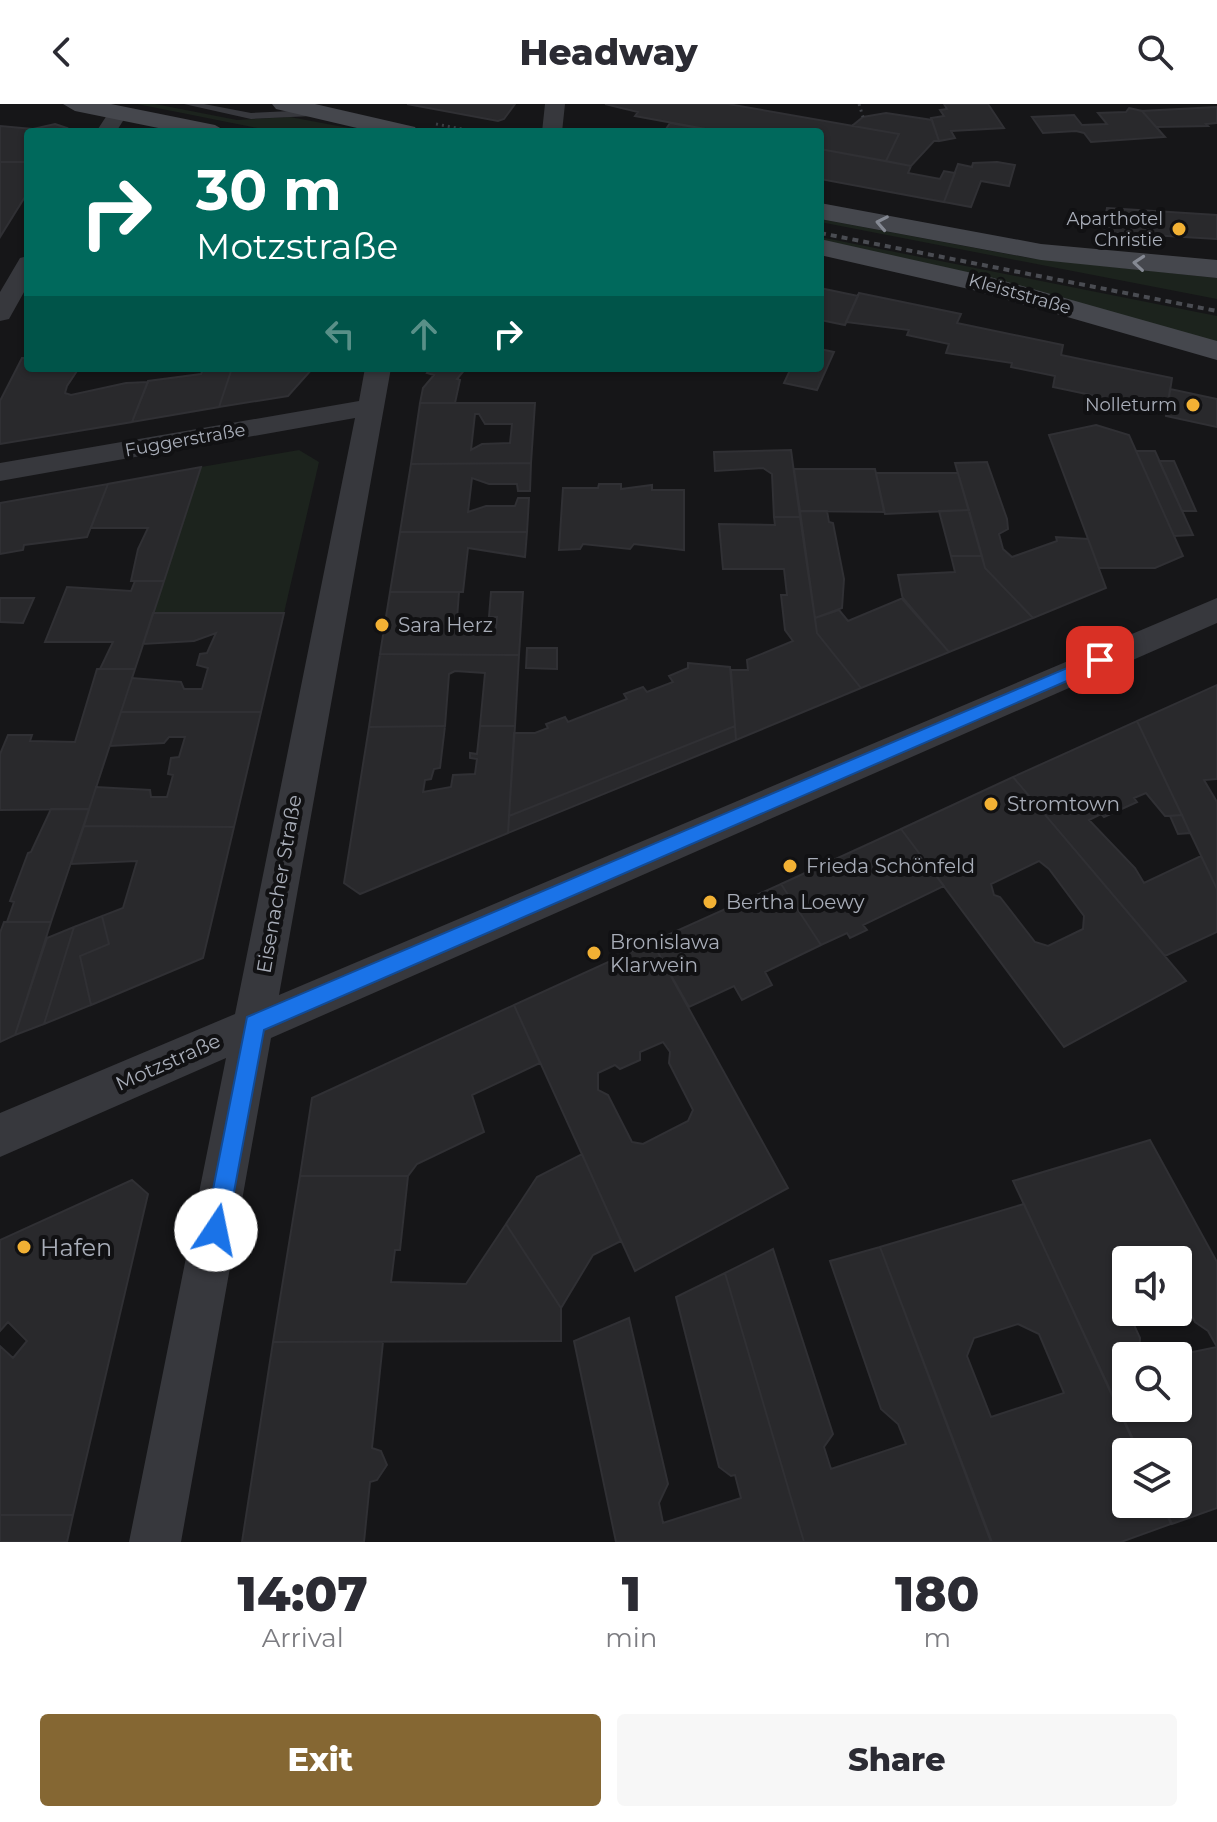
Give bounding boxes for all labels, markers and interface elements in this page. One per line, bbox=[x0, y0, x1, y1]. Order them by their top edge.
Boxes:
icon: back bbox=[40, 30, 84, 74]
text: Headway bbox=[520, 30, 698, 74]
icon: search bbox=[1133, 30, 1177, 74]
text: 30 m bbox=[196, 156, 342, 224]
icon: right bbox=[64, 160, 168, 264]
place label: Aparthotel Christie bbox=[1066, 208, 1163, 251]
one-way arrow bbox=[876, 216, 889, 233]
marker: Aparthotel Christie bbox=[1170, 220, 1188, 238]
text: Motzstraße bbox=[196, 224, 398, 268]
one-way arrow bbox=[1132, 255, 1145, 272]
street label: Kleiststraße bbox=[966, 269, 1074, 319]
icon: left bbox=[318, 312, 362, 356]
icon: ahead bbox=[402, 312, 446, 356]
icon: right bbox=[486, 312, 530, 356]
place label: Nolleturm bbox=[1085, 394, 1177, 416]
marker: Nolleturm bbox=[1184, 396, 1202, 414]
street label: Fuggerstraße bbox=[123, 419, 247, 461]
place label: Sara Herz bbox=[398, 613, 493, 637]
marker: Sara Herz bbox=[373, 616, 391, 634]
pin bbox=[1066, 626, 1134, 694]
icon: arrive bbox=[1078, 638, 1122, 682]
place label: Stromtown bbox=[1007, 792, 1120, 816]
street label: Eisenacher Straße bbox=[251, 793, 307, 975]
marker: Stromtown bbox=[982, 795, 1000, 813]
place label: Frieda Schönfeld bbox=[806, 854, 975, 878]
marker: Frieda Schönfeld bbox=[781, 857, 799, 875]
place label: Bertha Loewy bbox=[726, 890, 865, 914]
marker: Bertha Loewy bbox=[701, 893, 719, 911]
place label: Bronislawa Klarwein bbox=[610, 930, 720, 977]
marker: Bronislawa Klarwein bbox=[585, 944, 603, 962]
street label: Motzstraße bbox=[112, 1028, 224, 1096]
position arrow bbox=[174, 1188, 258, 1272]
place label: Hafen bbox=[40, 1233, 112, 1262]
marker: Hafen bbox=[15, 1238, 33, 1256]
map controls bbox=[1112, 1246, 1192, 1518]
button: sound bbox=[1112, 1246, 1192, 1326]
button: search bbox=[1112, 1342, 1192, 1422]
button: layers bbox=[1112, 1438, 1192, 1518]
text: 14:07 bbox=[238, 1565, 368, 1623]
text: 1 bbox=[622, 1565, 641, 1623]
text: 180 bbox=[895, 1565, 979, 1623]
text: Arrival bbox=[262, 1622, 344, 1654]
text: min bbox=[605, 1622, 657, 1654]
text: m bbox=[923, 1622, 951, 1654]
button: Exit bbox=[40, 1714, 601, 1806]
button: Share bbox=[617, 1714, 1177, 1806]

